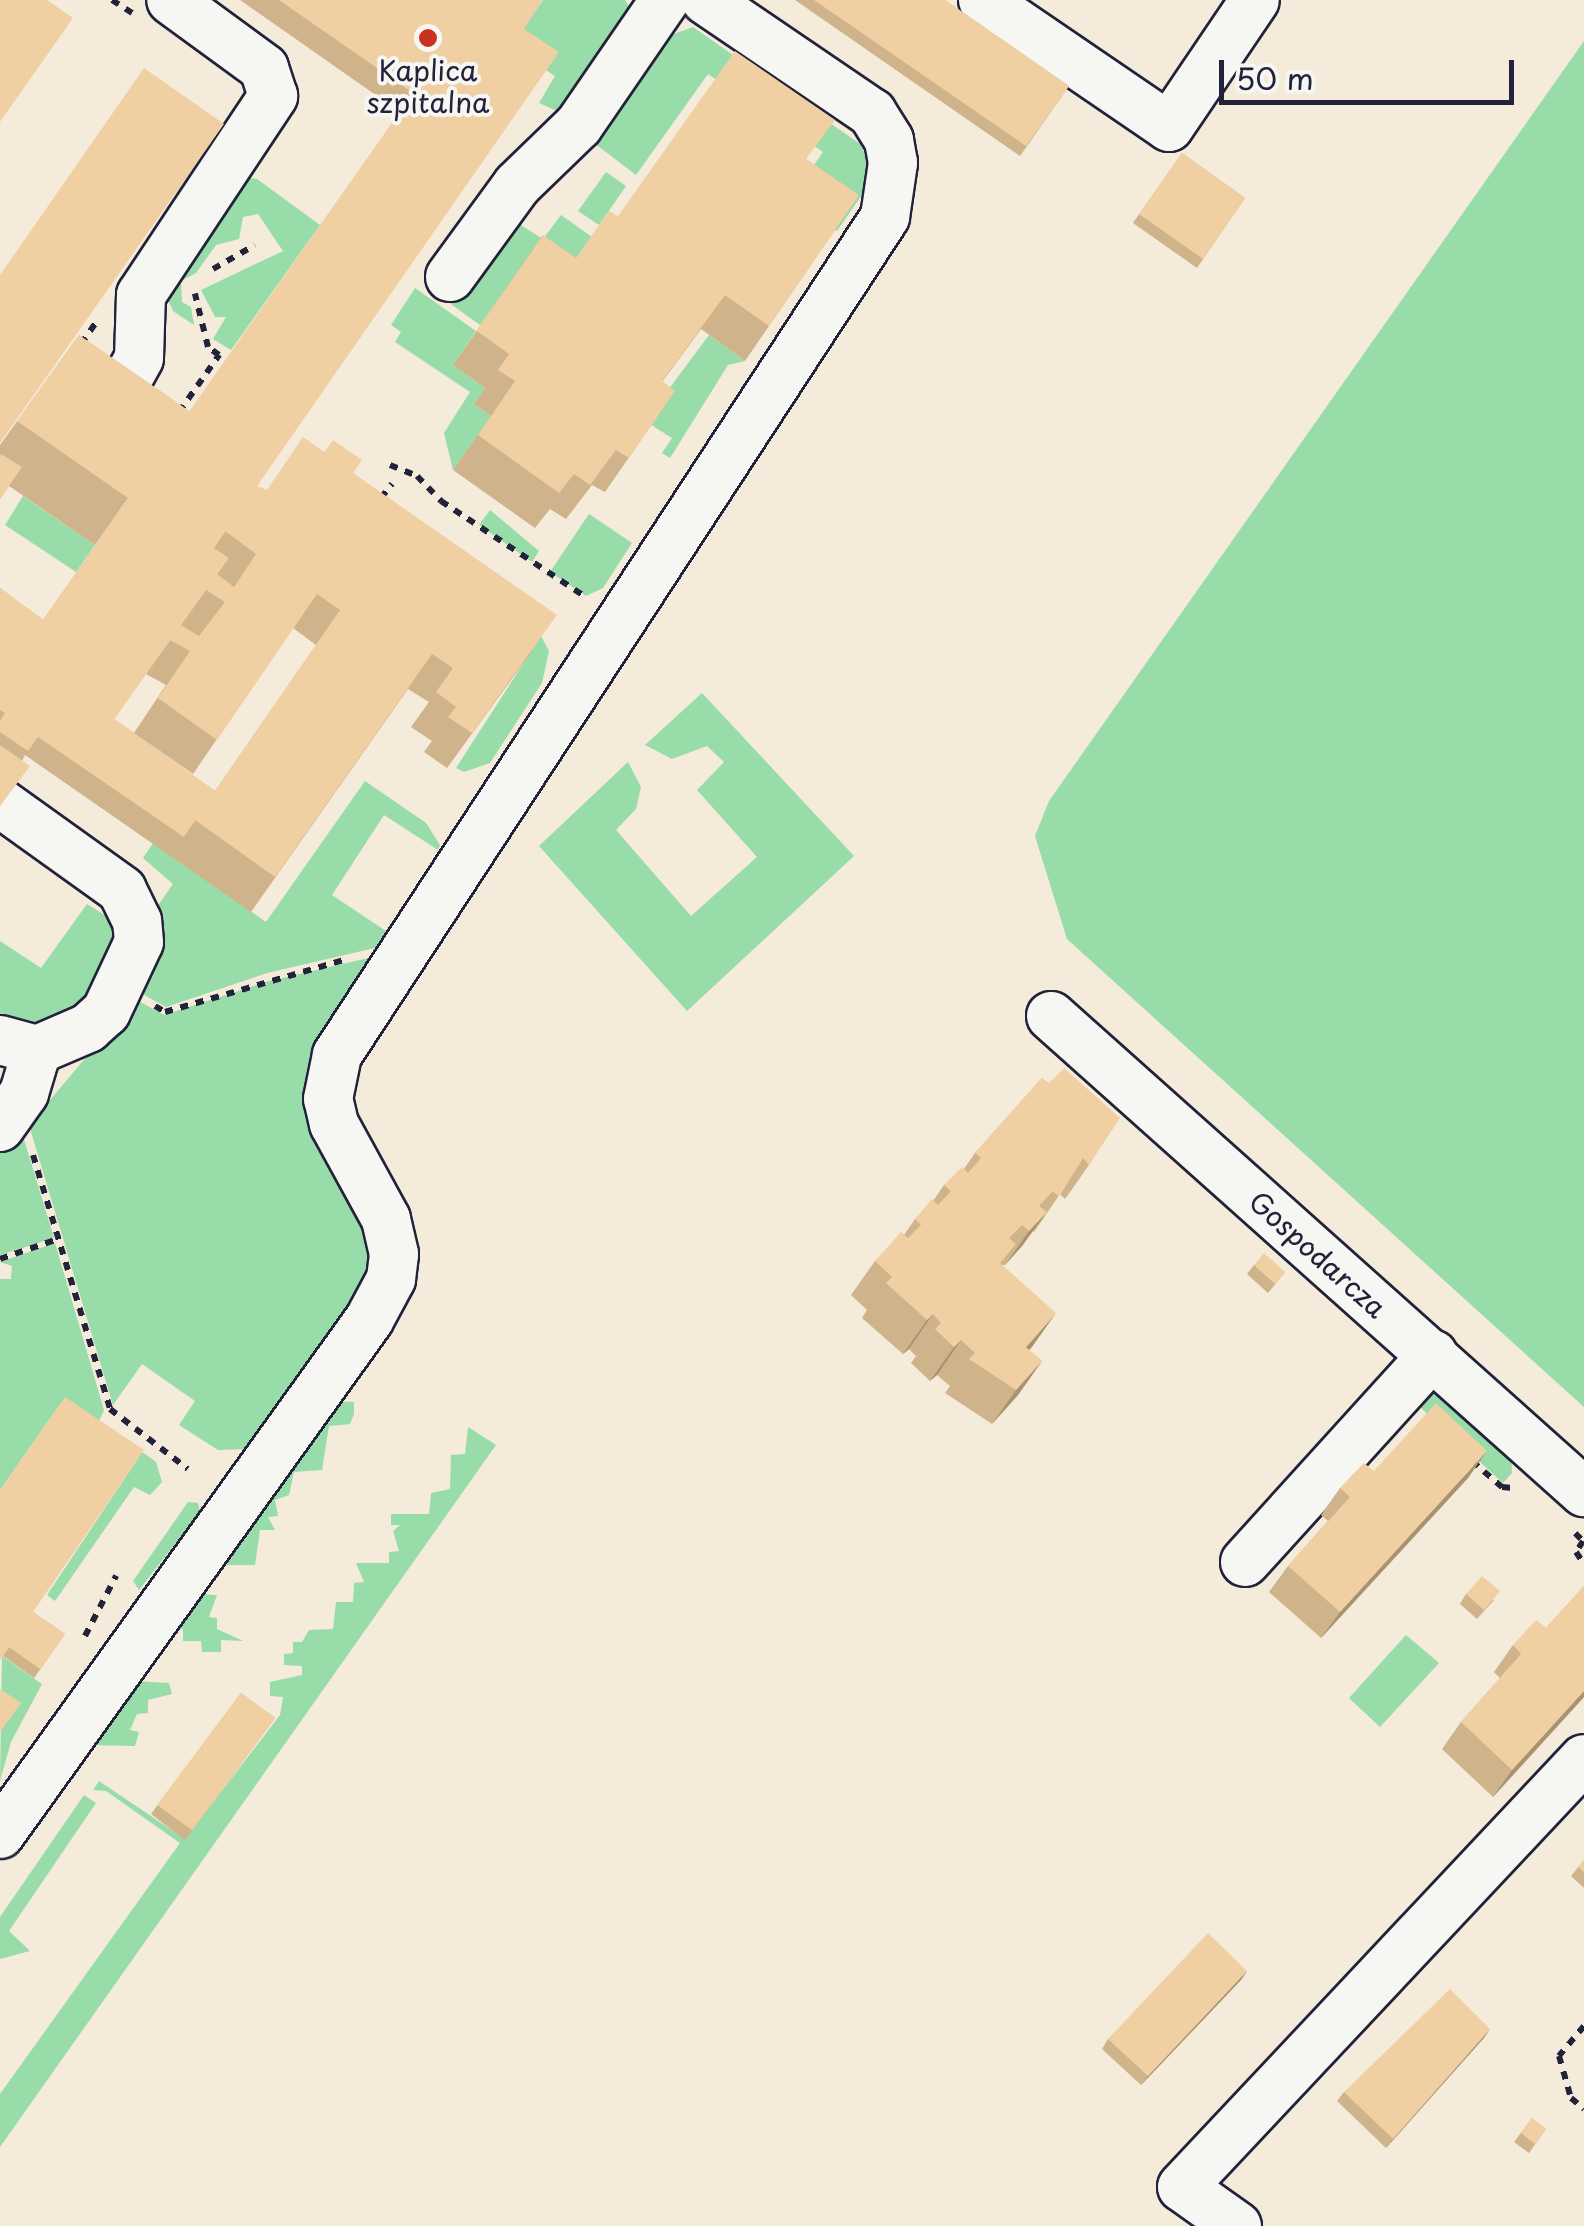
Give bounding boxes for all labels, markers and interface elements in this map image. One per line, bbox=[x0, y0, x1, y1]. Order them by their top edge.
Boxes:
marker: Kaplica szpitalna bbox=[417, 27, 439, 49]
scale bar bbox=[1224, 40, 1519, 102]
place label: Kaplica szpitalna bbox=[367, 53, 489, 119]
text: 50 m bbox=[1236, 55, 1314, 100]
street label: Gospodarcza bbox=[1242, 1184, 1394, 1324]

